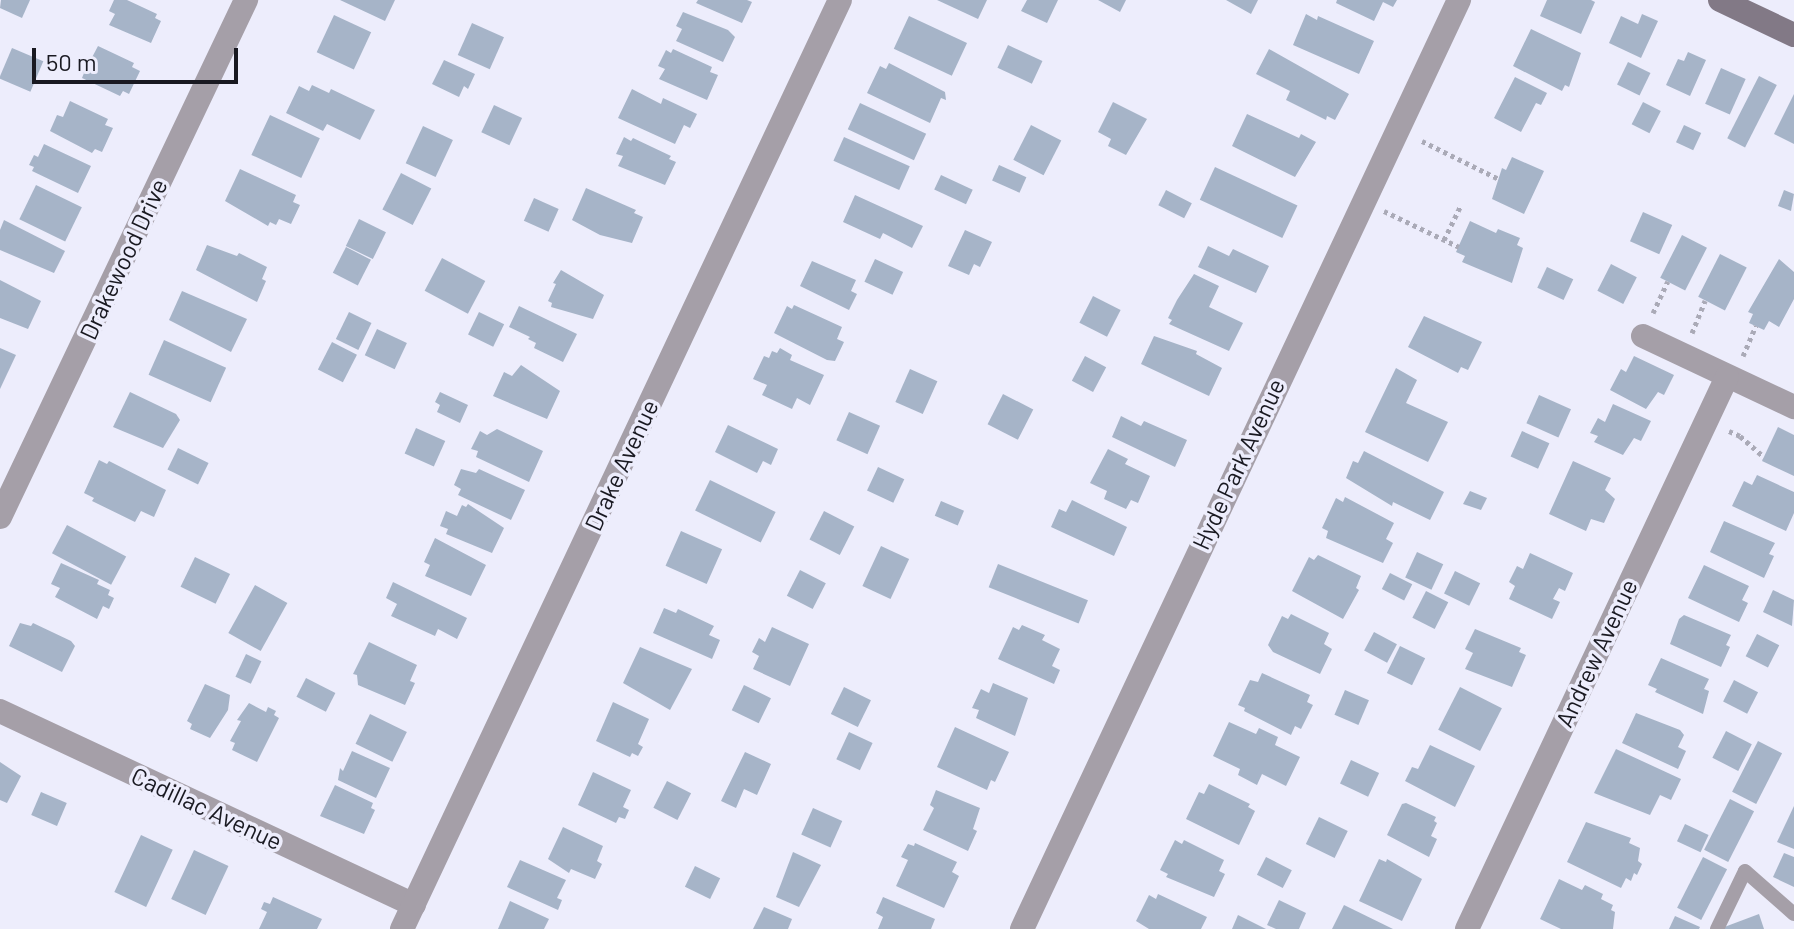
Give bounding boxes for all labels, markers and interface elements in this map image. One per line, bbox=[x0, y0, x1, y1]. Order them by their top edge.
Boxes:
scale bar bbox=[36, 32, 242, 82]
text: 50 m bbox=[46, 47, 97, 76]
street label: Drakewood Drive bbox=[73, 174, 173, 344]
street label: Hyde Park Avenue bbox=[1186, 374, 1290, 554]
street label: Drake Avenue bbox=[578, 395, 664, 535]
street label: Andrew Avenue bbox=[1549, 574, 1643, 732]
street label: Cadillac Avenue bbox=[127, 761, 287, 855]

